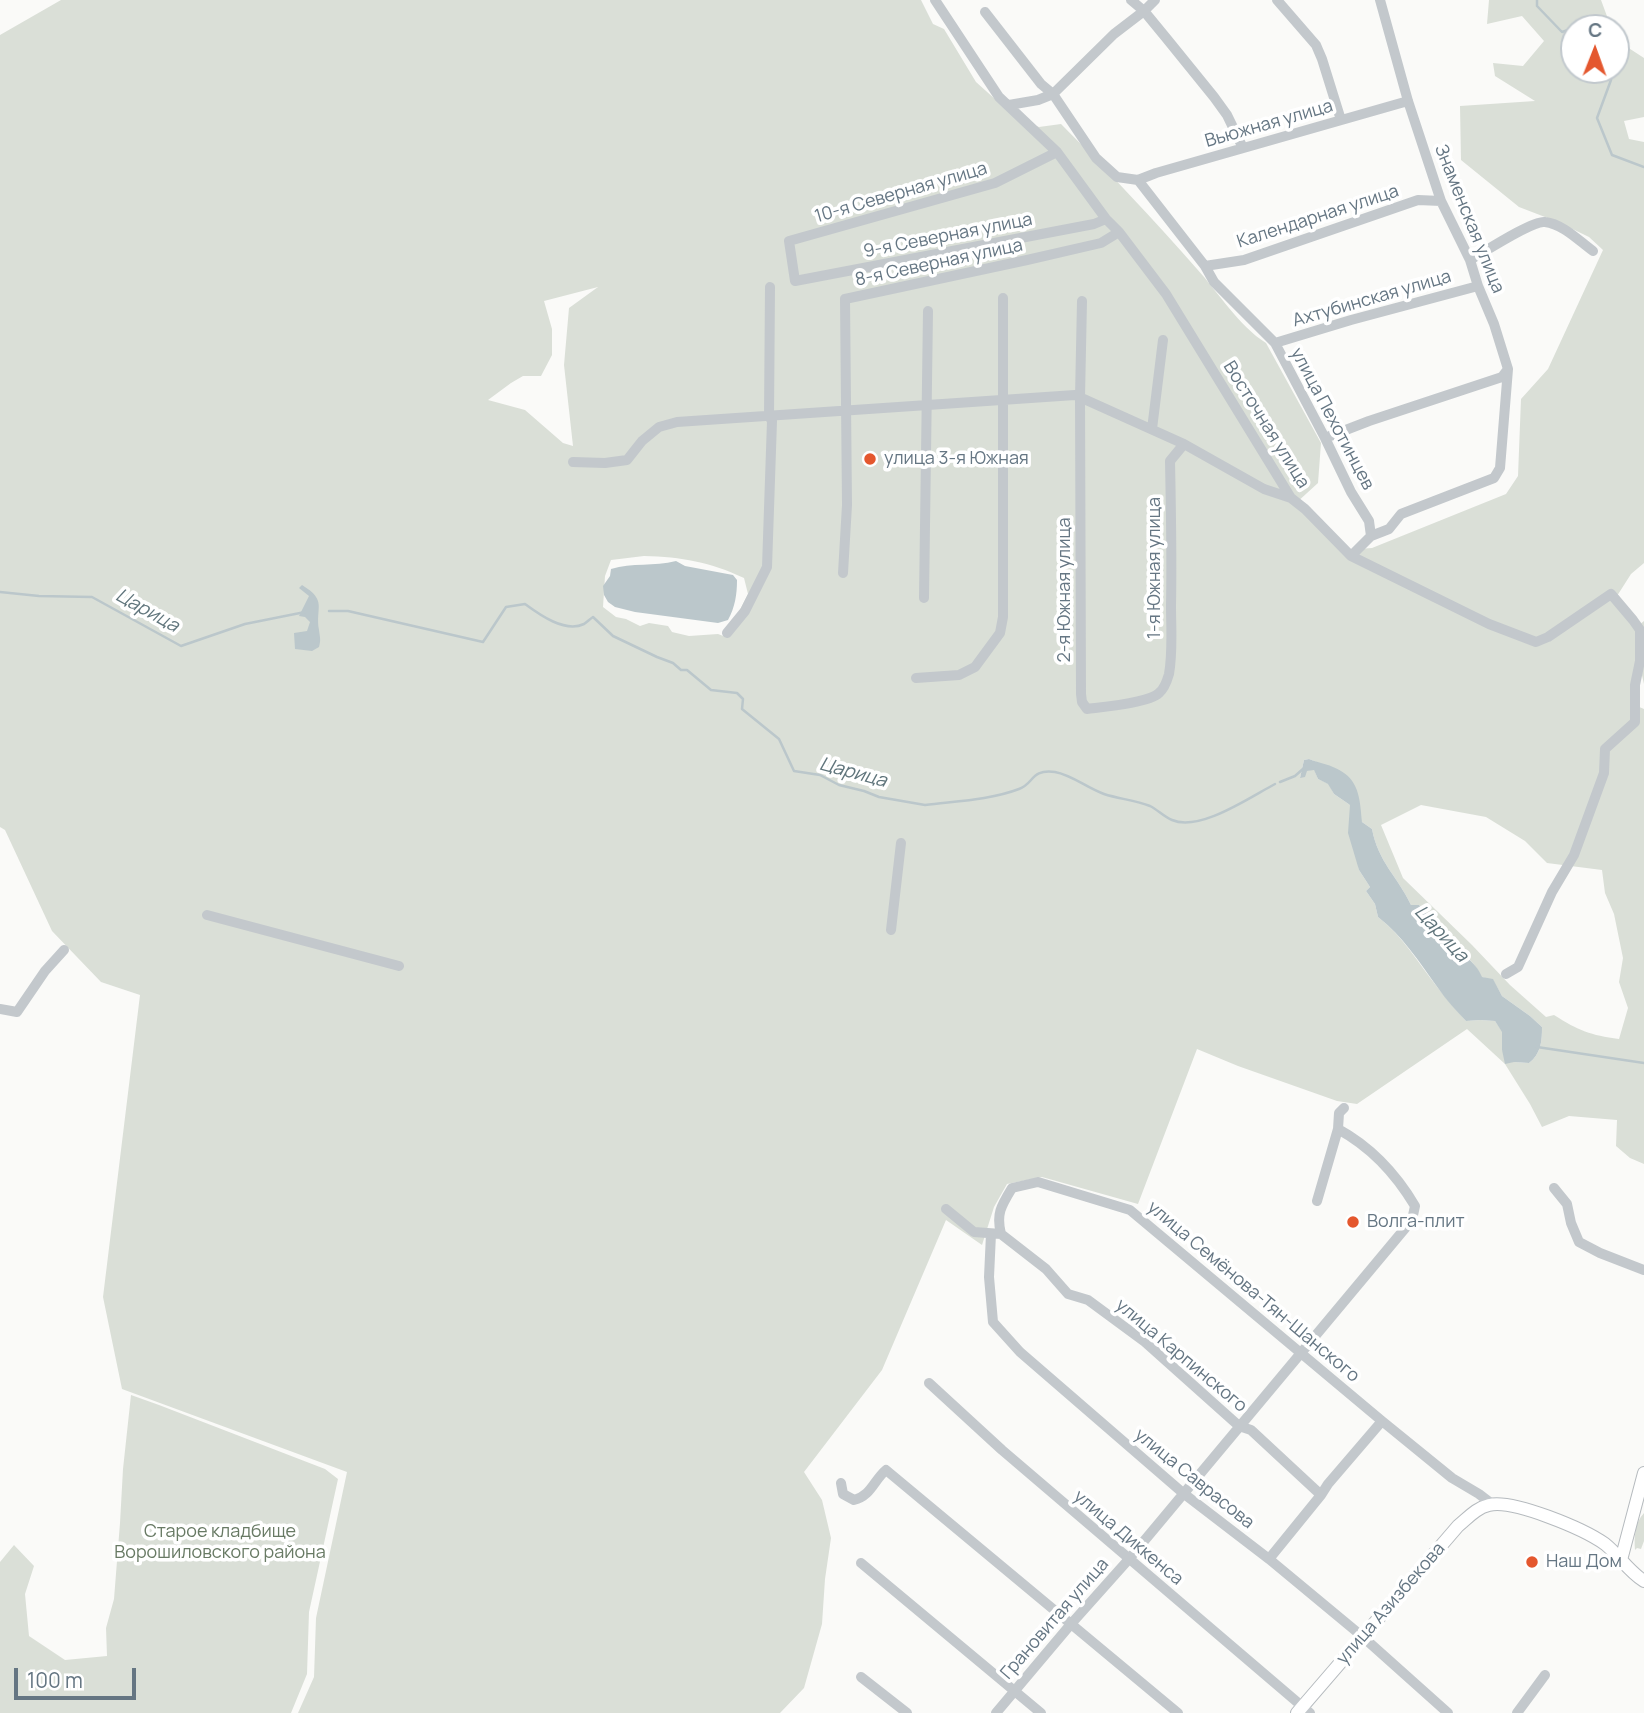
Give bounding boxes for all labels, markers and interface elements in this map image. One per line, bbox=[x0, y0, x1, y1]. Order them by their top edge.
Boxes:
north arrow bbox=[1560, 14, 1630, 84]
text: С bbox=[1588, 17, 1603, 43]
street label: Вьюжная улица bbox=[1203, 95, 1335, 153]
street label: Знаменская улица bbox=[1429, 142, 1509, 296]
street label: 10-я Северная улица bbox=[812, 158, 990, 228]
street label: Календарная улица bbox=[1234, 181, 1402, 253]
street label: 9-я Северная улица bbox=[862, 209, 1034, 263]
street label: 8-я Северная улица bbox=[853, 235, 1025, 291]
street label: Ахтубинская улица bbox=[1290, 266, 1454, 332]
street label: улица Пехотинцев bbox=[1285, 344, 1379, 494]
street label: Восточная улица bbox=[1218, 357, 1314, 493]
place label: улица 3-я Южная bbox=[884, 448, 1029, 470]
marker: улица 3-я Южная bbox=[862, 451, 878, 467]
street label: 1-я Южная улица bbox=[1144, 497, 1166, 639]
street label: 2-я Южная улица bbox=[1054, 517, 1076, 663]
water label: Царица bbox=[112, 584, 182, 638]
water label: Царица bbox=[817, 753, 889, 793]
water label: Царица bbox=[1409, 901, 1473, 967]
street label: улица Семёнова-Тян-Шанского bbox=[1143, 1197, 1363, 1387]
place label: Волга-плит bbox=[1367, 1211, 1465, 1233]
marker: Волга-плит bbox=[1345, 1214, 1361, 1230]
street label: улица Карпинского bbox=[1111, 1295, 1251, 1417]
street label: улица Саврасова bbox=[1130, 1424, 1258, 1534]
street label: улица Диккенса bbox=[1069, 1486, 1187, 1590]
park label: Старое кладбище Ворошиловского района bbox=[114, 1521, 326, 1564]
street label: улица Азизбекова bbox=[1332, 1539, 1450, 1669]
place label: Наш Дом bbox=[1546, 1551, 1622, 1573]
street label: Грановитая улица bbox=[996, 1554, 1114, 1684]
marker: Наш Дом bbox=[1524, 1554, 1540, 1570]
scale bar bbox=[18, 1654, 140, 1698]
text: 100 m bbox=[27, 1666, 83, 1694]

